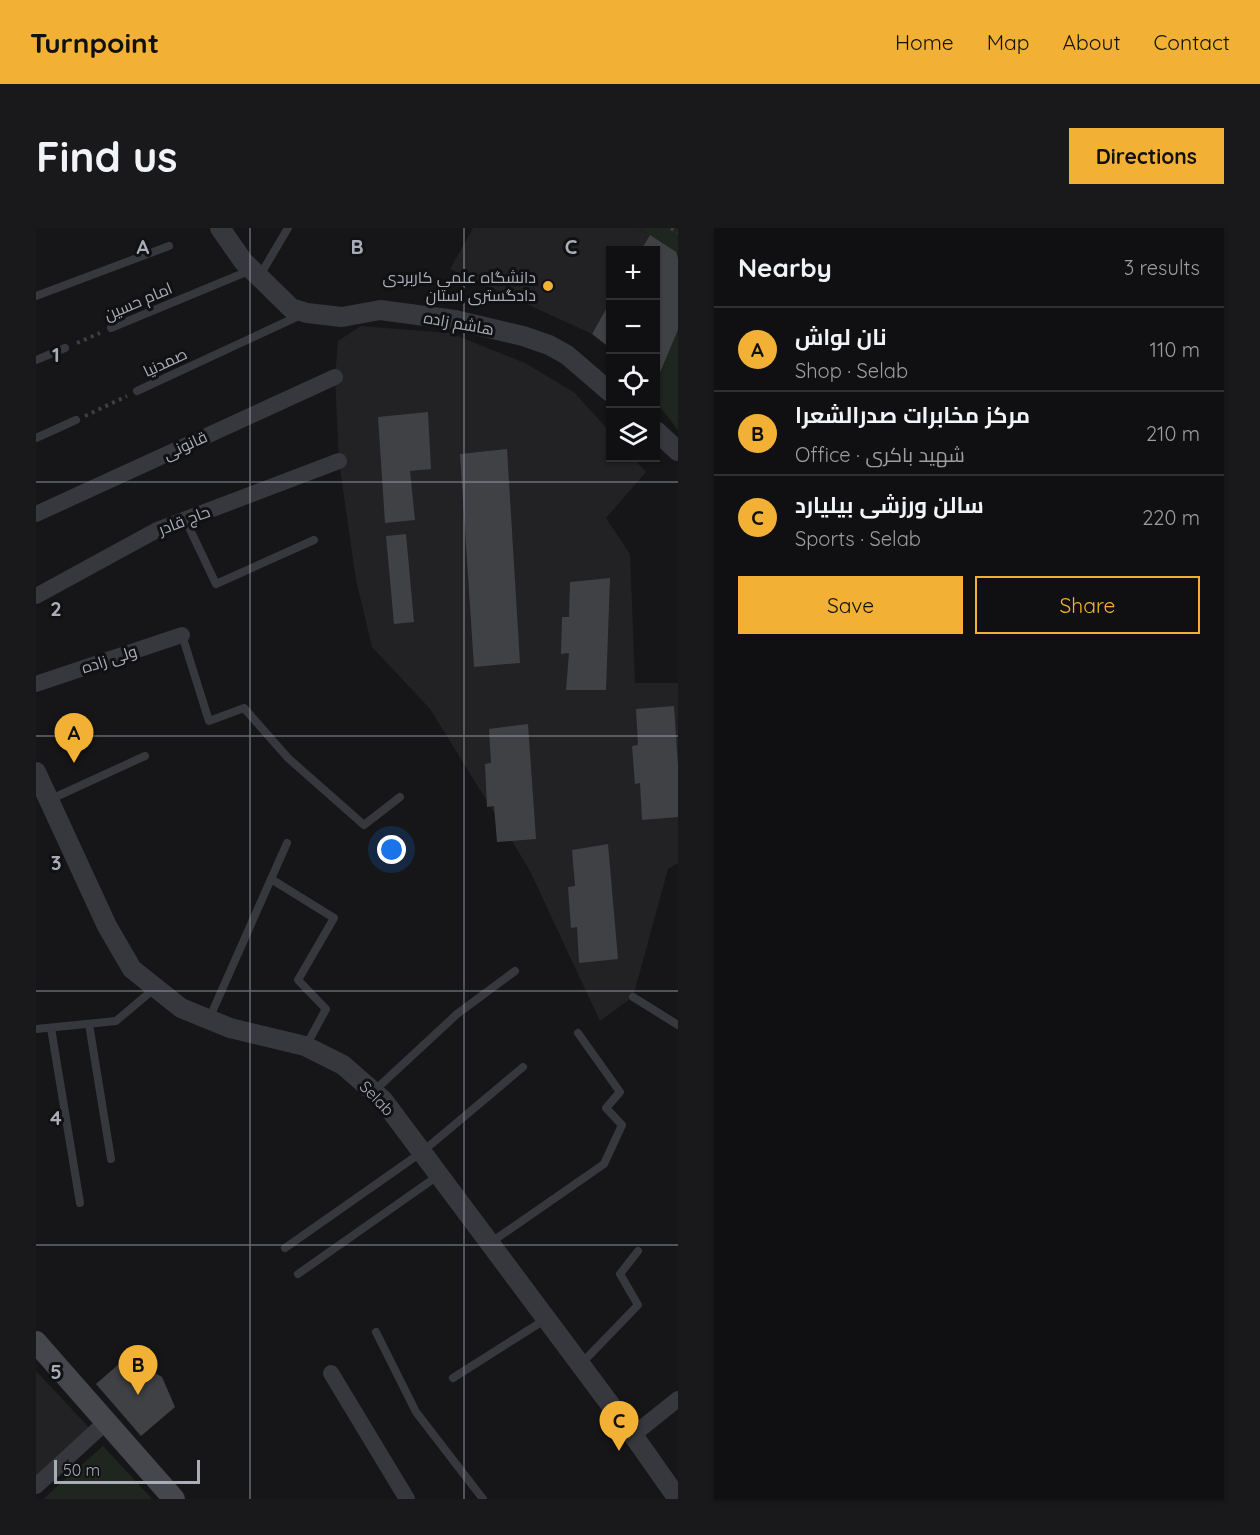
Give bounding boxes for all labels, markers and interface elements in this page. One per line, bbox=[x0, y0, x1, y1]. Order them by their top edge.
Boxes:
text: Turnpoint bbox=[30, 25, 159, 60]
text: Home bbox=[895, 29, 954, 55]
text: Map bbox=[987, 29, 1030, 55]
text: About bbox=[1063, 29, 1121, 55]
text: Contact bbox=[1154, 29, 1230, 55]
button: Directions bbox=[1069, 128, 1224, 184]
text: Find us bbox=[36, 130, 178, 183]
text: A bbox=[137, 234, 150, 259]
text: B bbox=[350, 234, 364, 259]
text: C bbox=[565, 234, 578, 259]
map controls bbox=[606, 246, 660, 462]
button: + bbox=[606, 246, 660, 300]
text: Nearby bbox=[738, 251, 832, 284]
text: 3 results bbox=[1124, 255, 1200, 280]
place label: دانشگاه علمی کاربردی دادگستری استان bbox=[382, 267, 536, 306]
street label: امام حسین bbox=[101, 278, 176, 326]
marker: دانشگاه علمی کاربردی دادگستری استان bbox=[541, 279, 555, 293]
button: − bbox=[606, 300, 660, 354]
street label: هاشم زاده bbox=[422, 307, 496, 341]
text: نان لواش bbox=[795, 323, 887, 351]
text: A bbox=[751, 337, 764, 362]
text: 110 m bbox=[1150, 337, 1200, 362]
text: 1 bbox=[52, 342, 60, 367]
street label: صمدنیا bbox=[140, 343, 190, 381]
button: locate bbox=[606, 354, 660, 408]
text: Shop · Selab bbox=[795, 358, 908, 383]
text: مرکز مخابرات صدرالشعرا bbox=[795, 401, 1030, 429]
button: layers bbox=[606, 408, 660, 462]
text: B bbox=[751, 421, 764, 446]
text: 210 m bbox=[1146, 421, 1200, 446]
street label: قانونی bbox=[160, 426, 211, 465]
text: Office · شهید باکری bbox=[795, 442, 965, 467]
text: سالن ورزشی بیلیارد bbox=[795, 491, 984, 519]
street label: حاج قادر bbox=[154, 501, 213, 541]
text: C bbox=[751, 505, 764, 530]
text: 220 m bbox=[1142, 505, 1200, 530]
text: Sports · Selab bbox=[795, 526, 921, 551]
button: Save bbox=[738, 576, 963, 634]
button: Share bbox=[975, 576, 1200, 634]
text: 2 bbox=[50, 596, 62, 621]
street label: ولی زاده bbox=[79, 641, 140, 678]
pin: A bbox=[54, 714, 93, 763]
your location bbox=[377, 835, 406, 864]
text: 3 bbox=[51, 850, 61, 875]
street label: Selab bbox=[356, 1076, 398, 1120]
text: 4 bbox=[50, 1105, 62, 1130]
pin: B bbox=[118, 1346, 158, 1395]
text: 5 bbox=[50, 1359, 62, 1384]
pin: C bbox=[600, 1402, 638, 1451]
scale bar bbox=[54, 1457, 200, 1484]
text: 50 m bbox=[63, 1460, 100, 1480]

